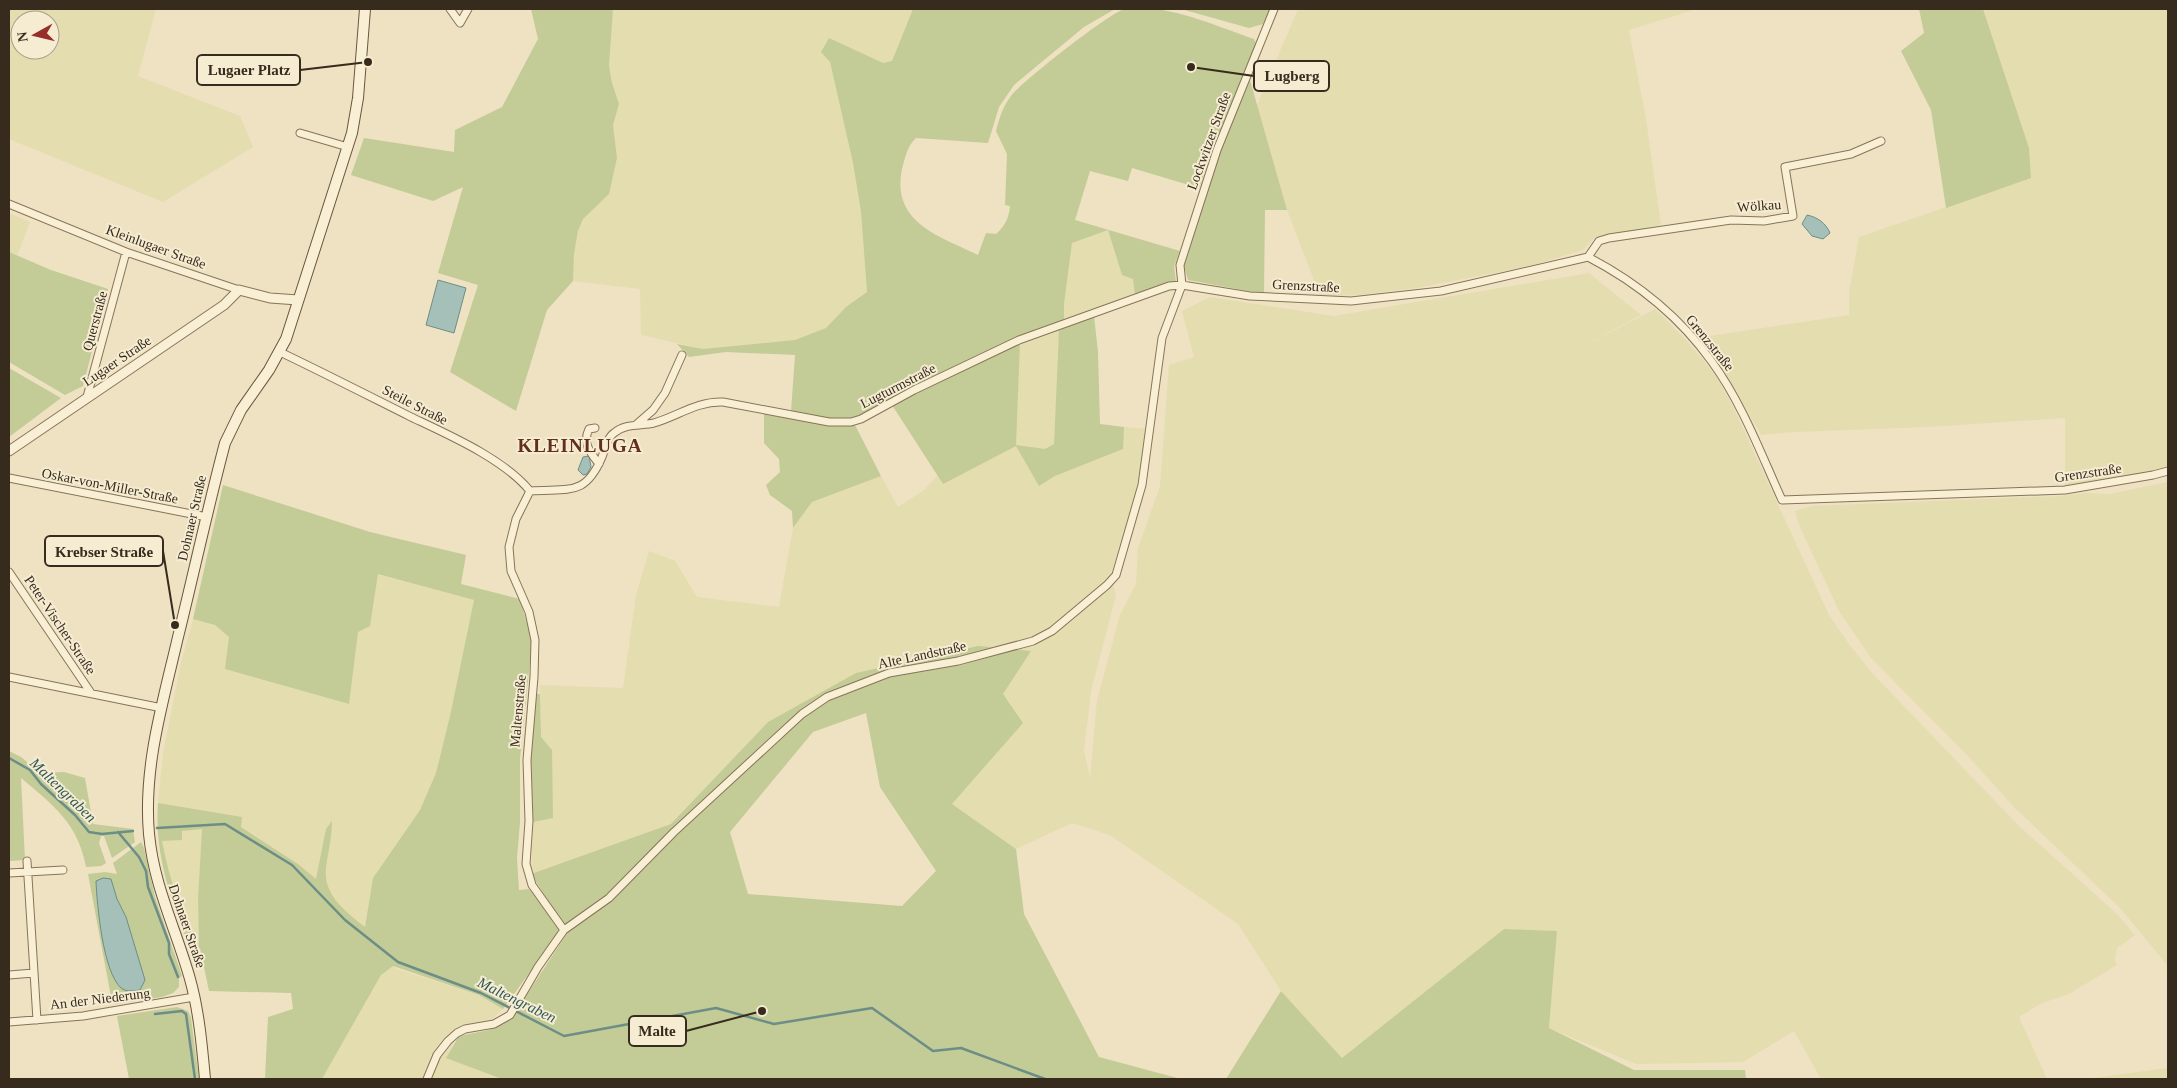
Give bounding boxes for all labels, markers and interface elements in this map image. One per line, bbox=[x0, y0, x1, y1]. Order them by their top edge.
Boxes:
north arrow bbox=[10, 10, 60, 60]
text: N bbox=[14, 31, 31, 43]
callout: Lugaer Platz bbox=[197, 55, 300, 85]
callout: Lugberg bbox=[1254, 61, 1329, 91]
text: Lugaer Platz bbox=[208, 62, 291, 78]
text: Lugberg bbox=[1264, 68, 1320, 84]
street label: Lockwitzer Straße bbox=[1184, 90, 1234, 192]
street label: Wölkau bbox=[1736, 197, 1782, 215]
street label: Kleinlugaer Straße bbox=[104, 222, 208, 272]
street label: Grenzstraße bbox=[1272, 277, 1340, 295]
street label: Querstraße bbox=[80, 289, 110, 353]
street label: Grenzstraße bbox=[1683, 312, 1737, 374]
street label: Lugaer Straße bbox=[80, 333, 154, 389]
street label: Lugturmstraße bbox=[858, 361, 938, 411]
street label: Steile Straße bbox=[380, 382, 450, 428]
district label: KLEINLUGA bbox=[517, 435, 643, 456]
street label: Grenzstraße bbox=[2053, 461, 2123, 485]
street label: Oskar-von-Miller-Straße bbox=[41, 465, 179, 507]
street label: Dohnaer Straße bbox=[175, 474, 209, 562]
callout: Krebser Straße bbox=[45, 536, 163, 566]
text: Krebser Straße bbox=[55, 544, 153, 560]
street label: Peter-Vischer-Straße bbox=[21, 573, 99, 677]
street label: Alte Landstraße bbox=[877, 638, 967, 672]
street label: Maltenstraße bbox=[507, 674, 529, 748]
water label: Maltengraben bbox=[26, 754, 99, 825]
street label: Dohnaer Straße bbox=[166, 882, 208, 970]
water label: Maltengraben bbox=[474, 974, 559, 1026]
street label: An der Niederung bbox=[49, 985, 151, 1013]
callout: Malte bbox=[629, 1016, 686, 1046]
text: Malte bbox=[638, 1023, 676, 1039]

